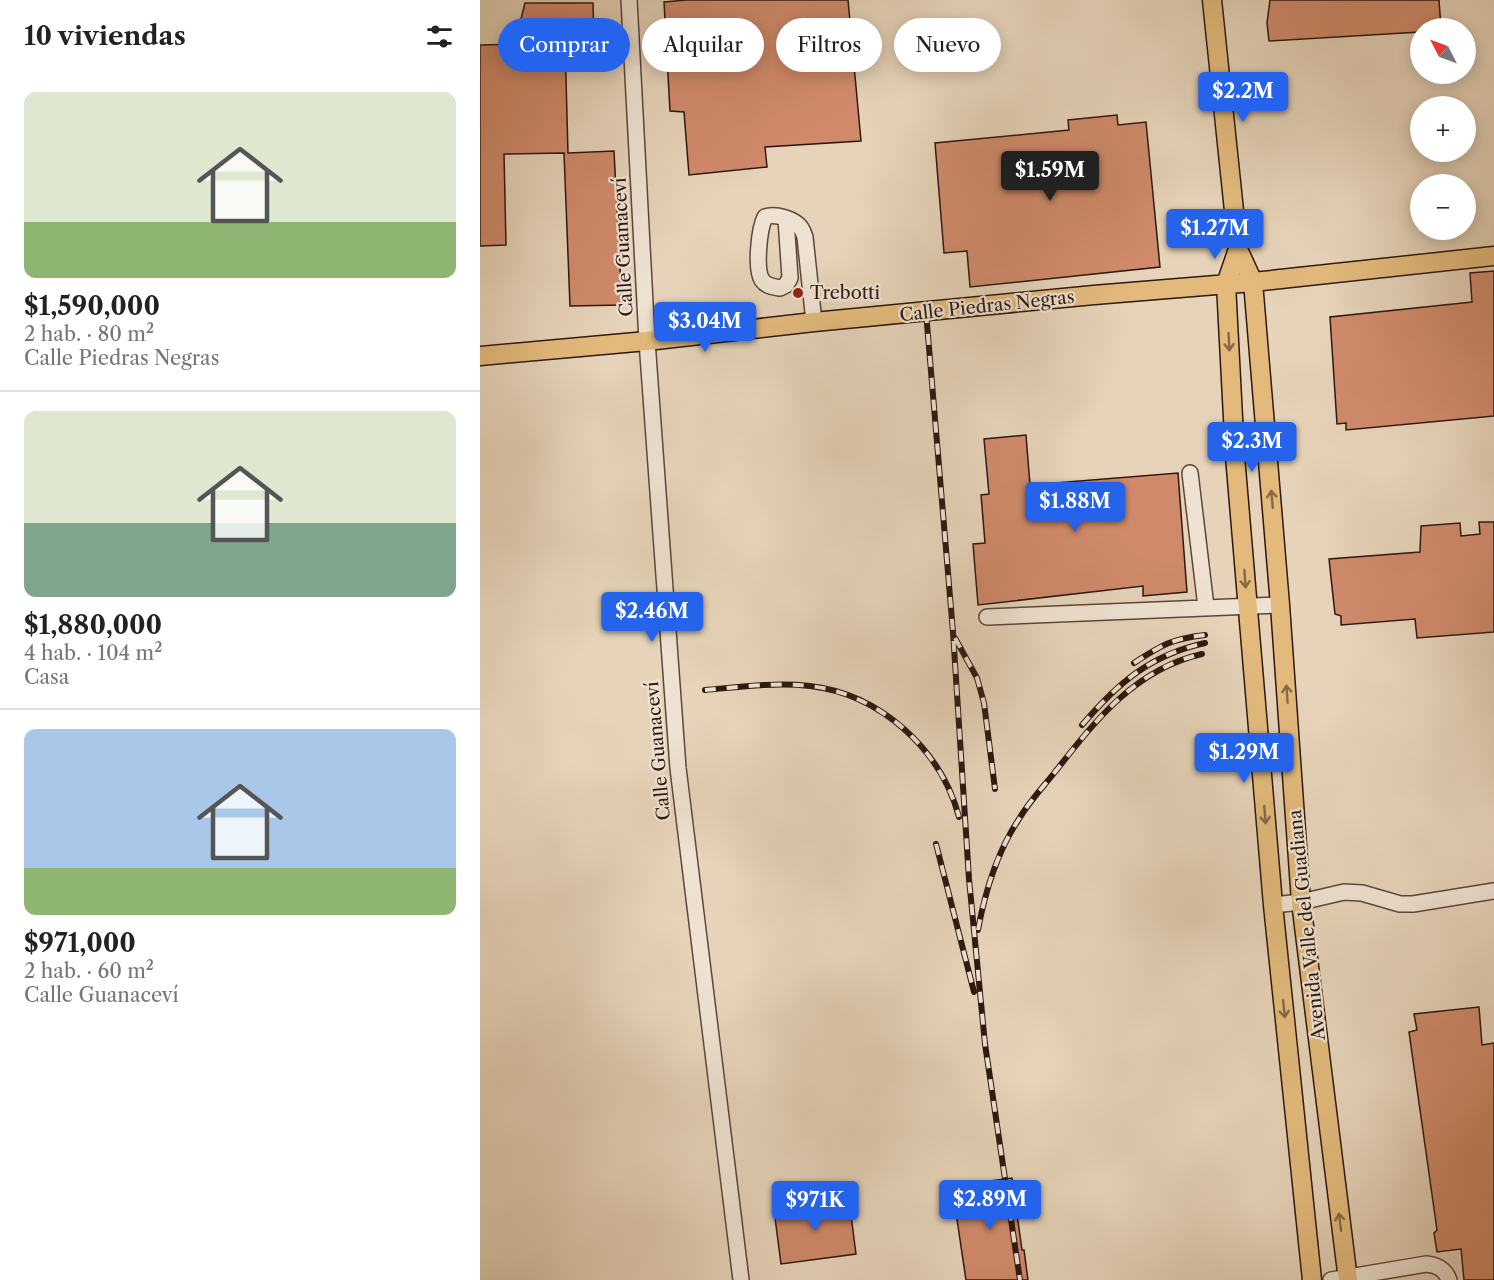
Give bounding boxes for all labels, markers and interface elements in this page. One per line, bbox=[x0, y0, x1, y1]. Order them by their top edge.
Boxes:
chip: Comprar bbox=[498, 18, 630, 72]
chip: Alquilar bbox=[642, 18, 764, 72]
chip: Filtros bbox=[776, 18, 882, 72]
chip: Nuevo bbox=[894, 18, 1001, 72]
north arrow bbox=[1410, 18, 1476, 84]
map controls bbox=[1410, 18, 1476, 240]
text: 10 viviendas bbox=[24, 20, 186, 52]
icon: filters bbox=[423, 20, 456, 53]
pin: $2.2M bbox=[1201, 72, 1285, 123]
text: $2.2M bbox=[1212, 79, 1274, 103]
button: + bbox=[1410, 96, 1476, 162]
icon: home bbox=[186, 131, 294, 239]
pin: $1.59M bbox=[1001, 151, 1099, 202]
text: $1.59M bbox=[1015, 158, 1085, 182]
button: − bbox=[1410, 174, 1476, 240]
street label: Calle Guanaceví bbox=[608, 176, 638, 317]
pin: $1.27M bbox=[1166, 209, 1264, 260]
text: $1.27M bbox=[1180, 216, 1250, 240]
place label: Trebotti bbox=[810, 282, 880, 304]
marker: Trebotti bbox=[791, 286, 805, 300]
street label: Calle Piedras Negras bbox=[898, 286, 1076, 326]
text: $1,590,000 bbox=[24, 290, 160, 322]
pin: $3.04M bbox=[656, 302, 754, 353]
text: $3.04M bbox=[668, 309, 742, 333]
text: 2 hab. · 80 m² bbox=[24, 322, 154, 346]
one-way arrow bbox=[1223, 332, 1234, 352]
text: Calle Piedras Negras bbox=[24, 346, 219, 370]
pin: $2.3M bbox=[1210, 422, 1294, 473]
text: $2.3M bbox=[1221, 429, 1283, 453]
icon: home bbox=[186, 450, 294, 558]
pin: $1.88M bbox=[1026, 482, 1124, 533]
text: $1.88M bbox=[1039, 489, 1111, 513]
one-way arrow bbox=[1266, 490, 1277, 510]
one-way arrow bbox=[1239, 568, 1250, 588]
pin: $2.46M bbox=[603, 592, 701, 643]
text: $2.46M bbox=[615, 599, 689, 623]
text: $1,880,000 bbox=[24, 609, 162, 641]
text: 4 hab. · 104 m² bbox=[24, 641, 162, 665]
text: Casa bbox=[24, 665, 69, 689]
street label: Calle Guanaceví bbox=[641, 680, 675, 821]
one-way arrow bbox=[1281, 684, 1292, 704]
pin: $1.29M bbox=[1195, 733, 1293, 784]
text: $1.29M bbox=[1209, 740, 1279, 764]
icon: home bbox=[186, 768, 294, 876]
one-way arrow bbox=[1260, 804, 1271, 824]
street label: Avenida Valle del Guadiana bbox=[1284, 808, 1330, 1043]
text: $971,000 bbox=[24, 927, 136, 959]
text: 2 hab. · 60 m² bbox=[24, 959, 154, 983]
text: Calle Guanaceví bbox=[24, 983, 179, 1007]
one-way arrow bbox=[1279, 999, 1290, 1018]
pin: $2.89M bbox=[941, 1180, 1039, 1231]
pin: $971K bbox=[773, 1181, 857, 1232]
text: $2.89M bbox=[953, 1187, 1027, 1211]
text: $971K bbox=[786, 1188, 844, 1212]
one-way arrow bbox=[1335, 1213, 1346, 1232]

